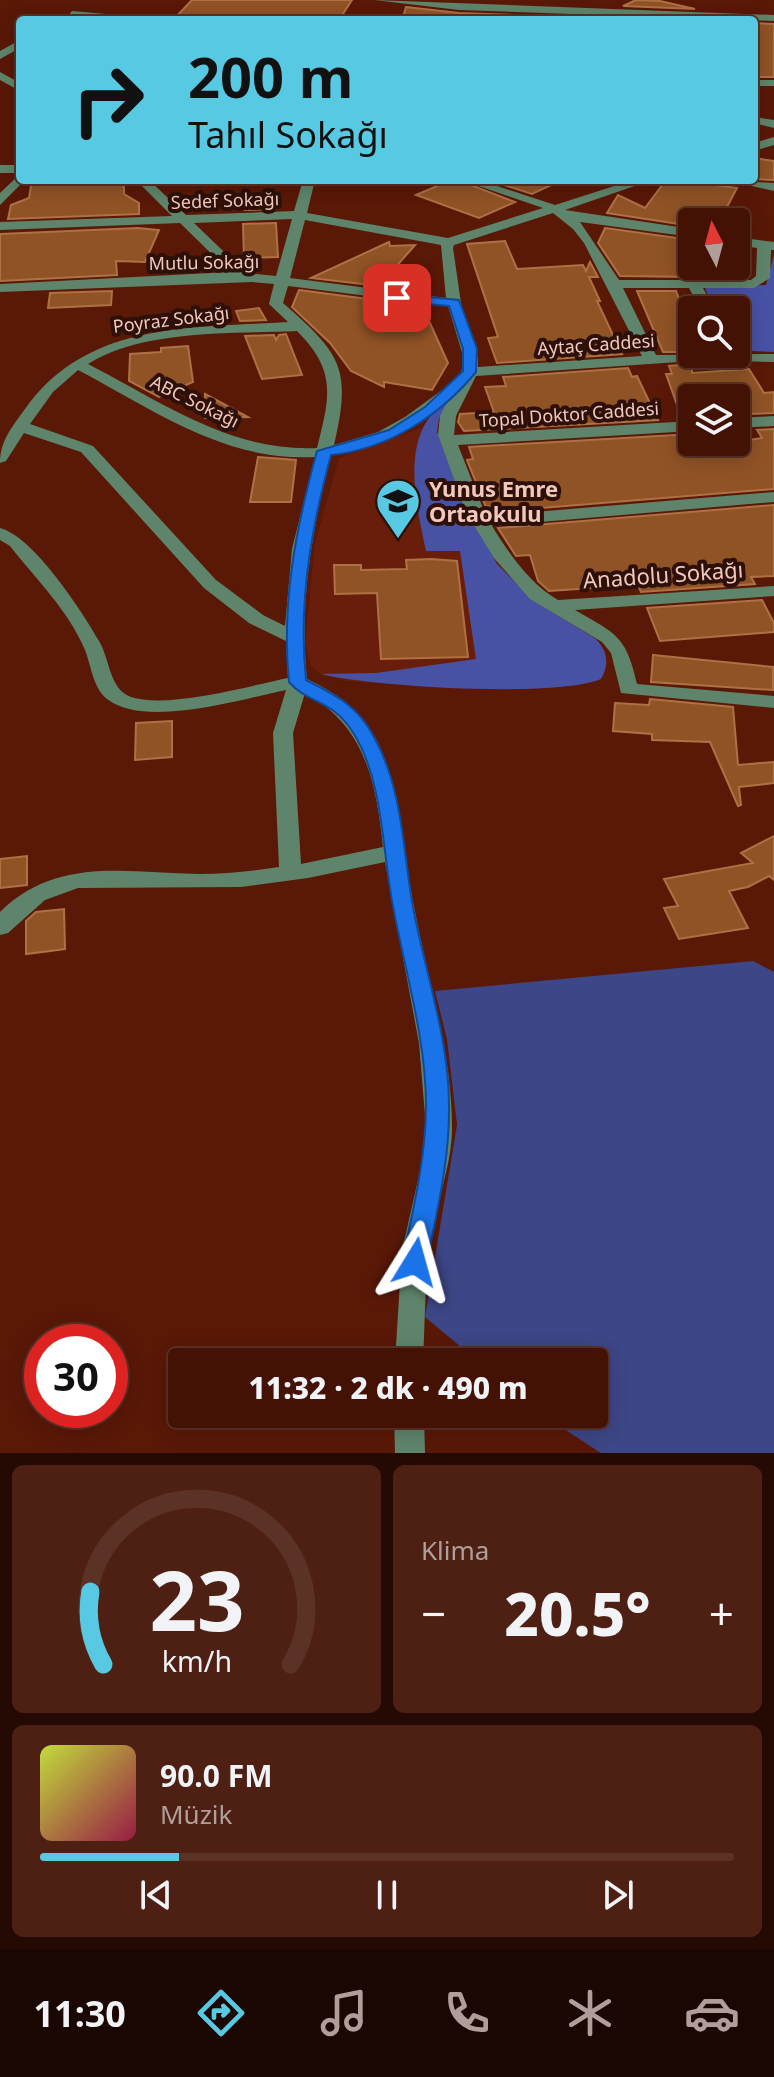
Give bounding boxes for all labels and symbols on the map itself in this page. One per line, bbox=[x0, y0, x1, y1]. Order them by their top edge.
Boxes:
street label: Sedef Sokağı bbox=[170, 186, 280, 214]
north arrow bbox=[678, 208, 750, 280]
street label: Mutlu Sokağı bbox=[149, 249, 259, 275]
pin bbox=[363, 264, 431, 332]
street label: Poyraz Sokağı bbox=[111, 300, 231, 338]
street label: Aytaç Caddesi bbox=[536, 328, 656, 360]
street label: ABC Sokağı bbox=[147, 369, 243, 433]
street label: Topal Doktor Caddesi bbox=[478, 396, 660, 432]
place label: Yunus Emre Ortaokulu bbox=[429, 473, 558, 528]
school or university icon: Yunus Emre Ortaokulu bbox=[374, 477, 422, 540]
street label: Anadolu Sokağı bbox=[582, 553, 744, 595]
position arrow bbox=[373, 1220, 457, 1304]
speed limit sign: 30 bbox=[24, 1324, 128, 1428]

